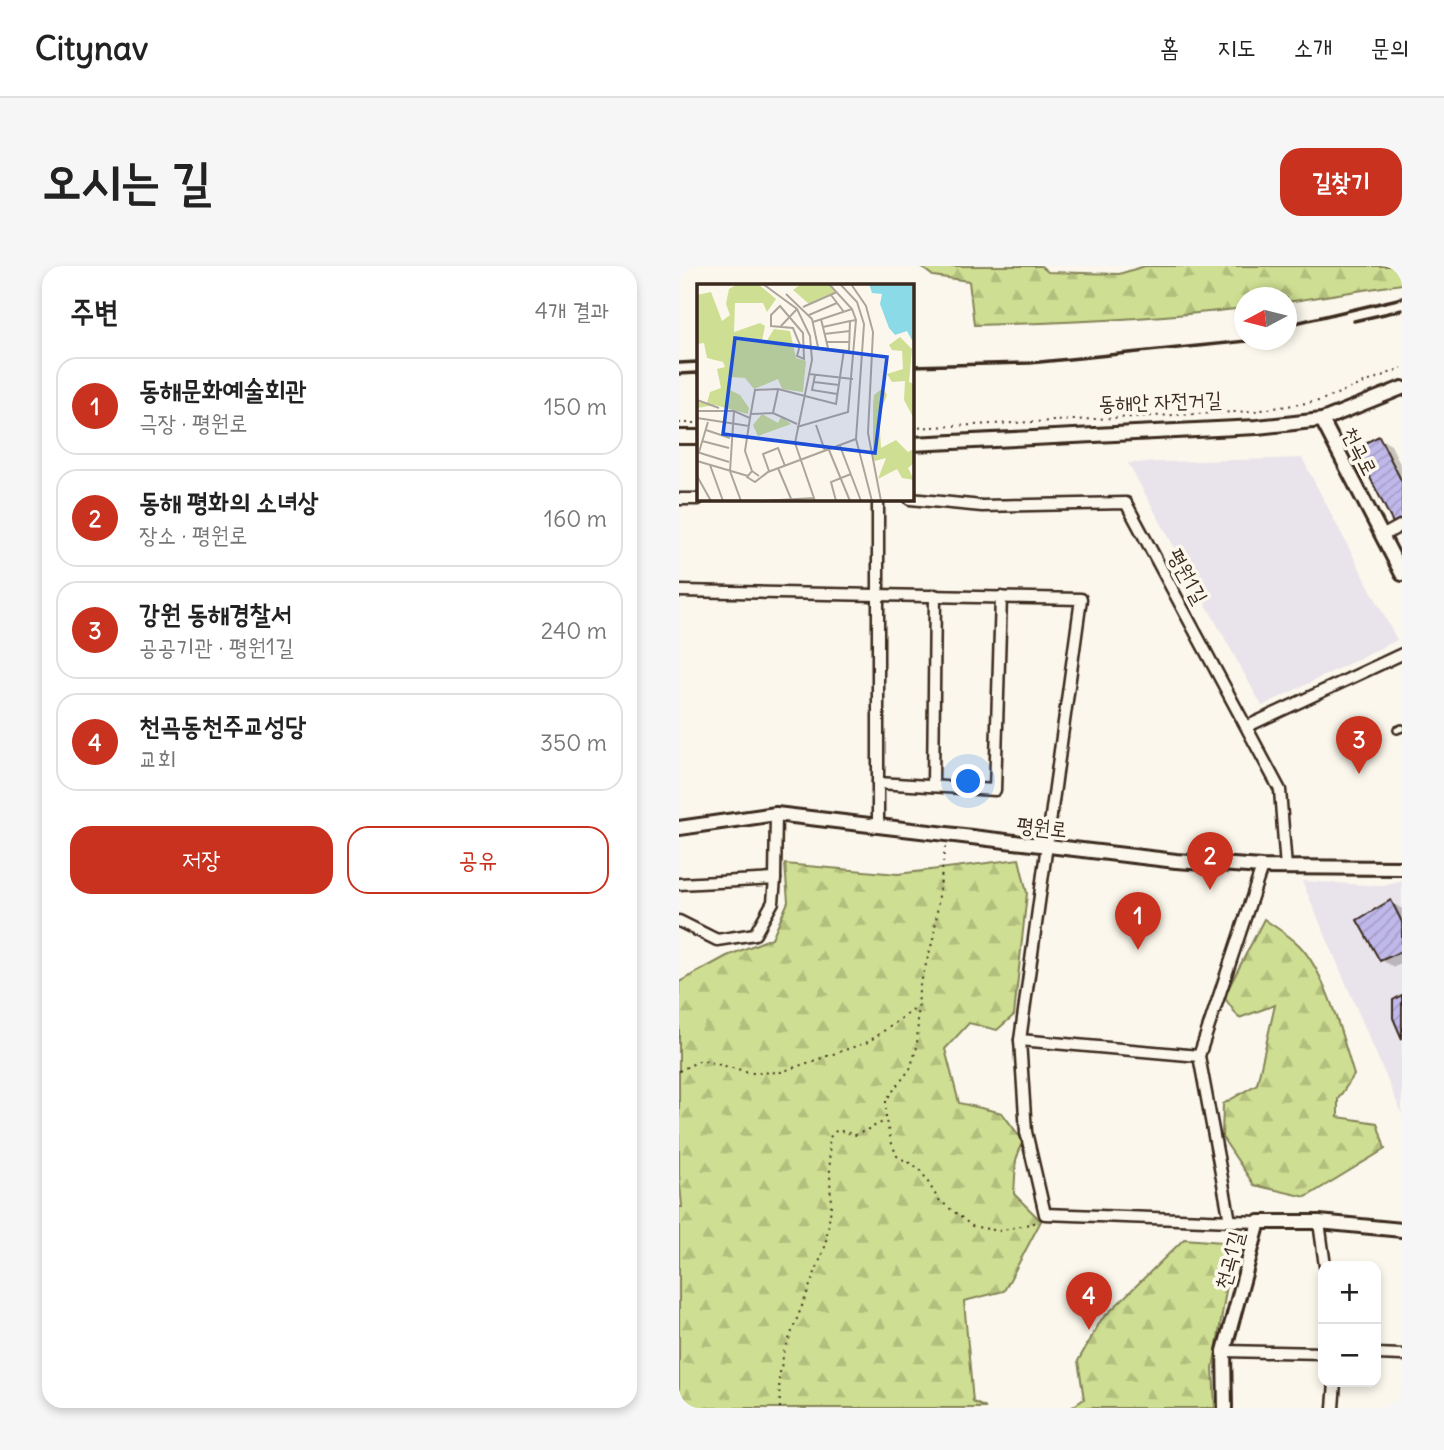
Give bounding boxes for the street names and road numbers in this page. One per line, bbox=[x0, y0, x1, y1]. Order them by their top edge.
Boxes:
street label: 동해안 자전거길 bbox=[1098, 385, 1222, 417]
street label: 천곡로 bbox=[1336, 422, 1384, 480]
street label: 평원1길 bbox=[1162, 544, 1214, 608]
street label: 평원로 bbox=[1015, 811, 1069, 843]
street label: 천곡1길 bbox=[1208, 1228, 1250, 1292]

